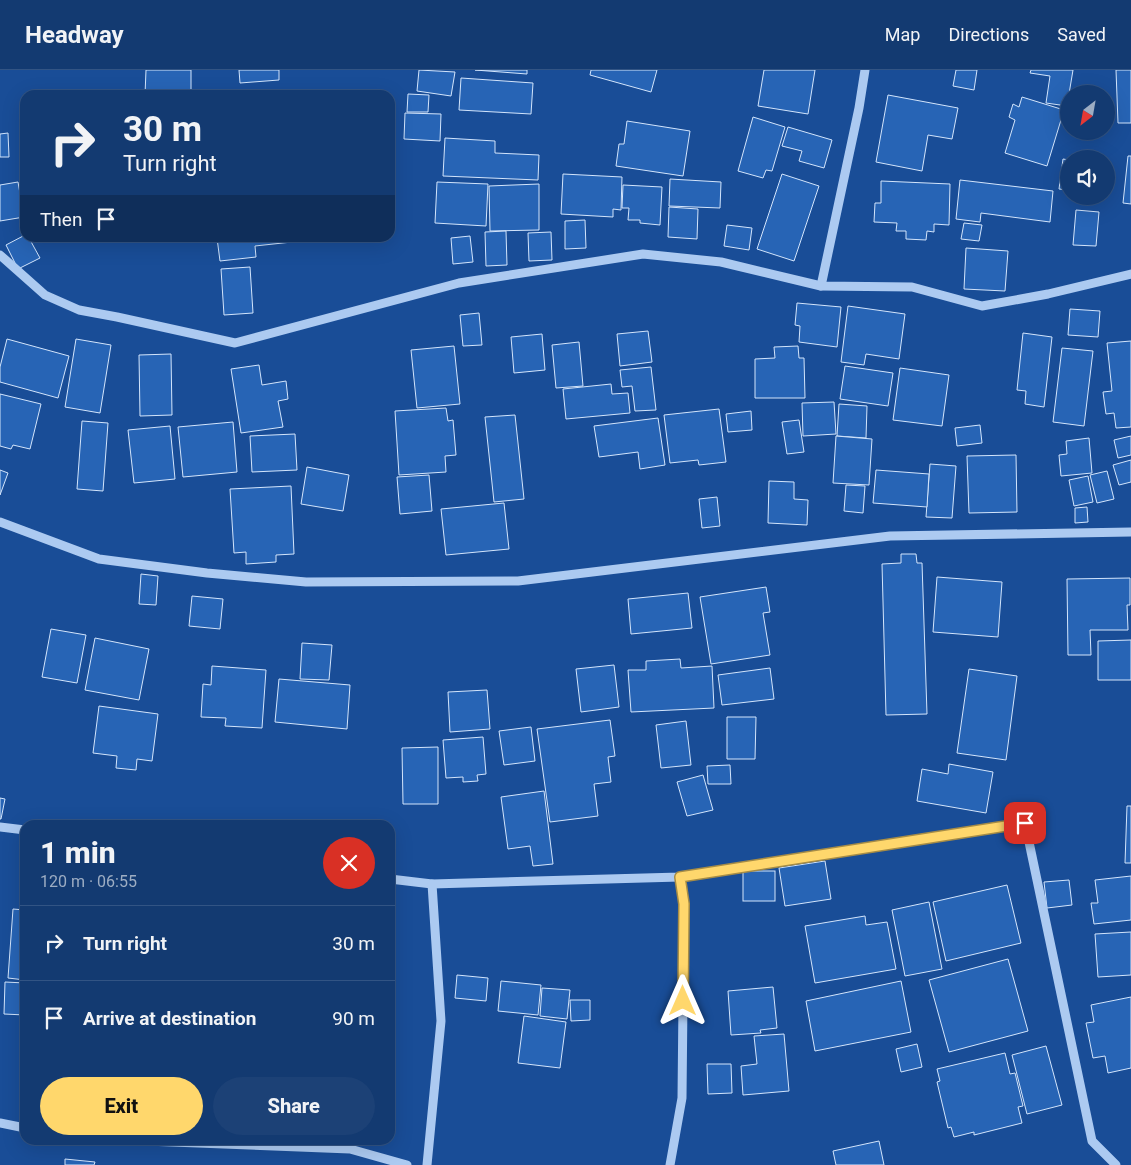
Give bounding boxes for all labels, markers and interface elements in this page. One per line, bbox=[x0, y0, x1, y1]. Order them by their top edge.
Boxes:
text: Headway bbox=[25, 21, 124, 49]
text: Map bbox=[885, 24, 920, 45]
text: Directions bbox=[948, 24, 1029, 45]
text: Saved bbox=[1057, 24, 1106, 45]
north arrow bbox=[1060, 85, 1115, 140]
map controls bbox=[1060, 85, 1115, 205]
text: 30 m bbox=[123, 109, 202, 150]
icon: right bbox=[40, 110, 105, 175]
button: sound bbox=[1060, 150, 1115, 205]
text: Turn right bbox=[123, 151, 217, 176]
icon: arrive bbox=[92, 205, 120, 233]
text: Then bbox=[40, 208, 82, 231]
pin bbox=[1004, 802, 1046, 844]
icon: arrive bbox=[1011, 809, 1039, 837]
text: 1 min bbox=[40, 835, 116, 870]
button: close bbox=[323, 837, 375, 889]
text: 120 m · 06:55 bbox=[40, 872, 137, 891]
icon: right bbox=[40, 929, 68, 957]
text: Turn right bbox=[83, 932, 167, 955]
text: 30 m bbox=[332, 932, 375, 955]
position arrow bbox=[656, 974, 708, 1026]
icon: arrive bbox=[40, 1004, 68, 1032]
text: Arrive at destination bbox=[83, 1007, 256, 1030]
text: 90 m bbox=[332, 1007, 375, 1030]
button: Exit bbox=[40, 1077, 203, 1135]
button: Share bbox=[213, 1077, 375, 1135]

